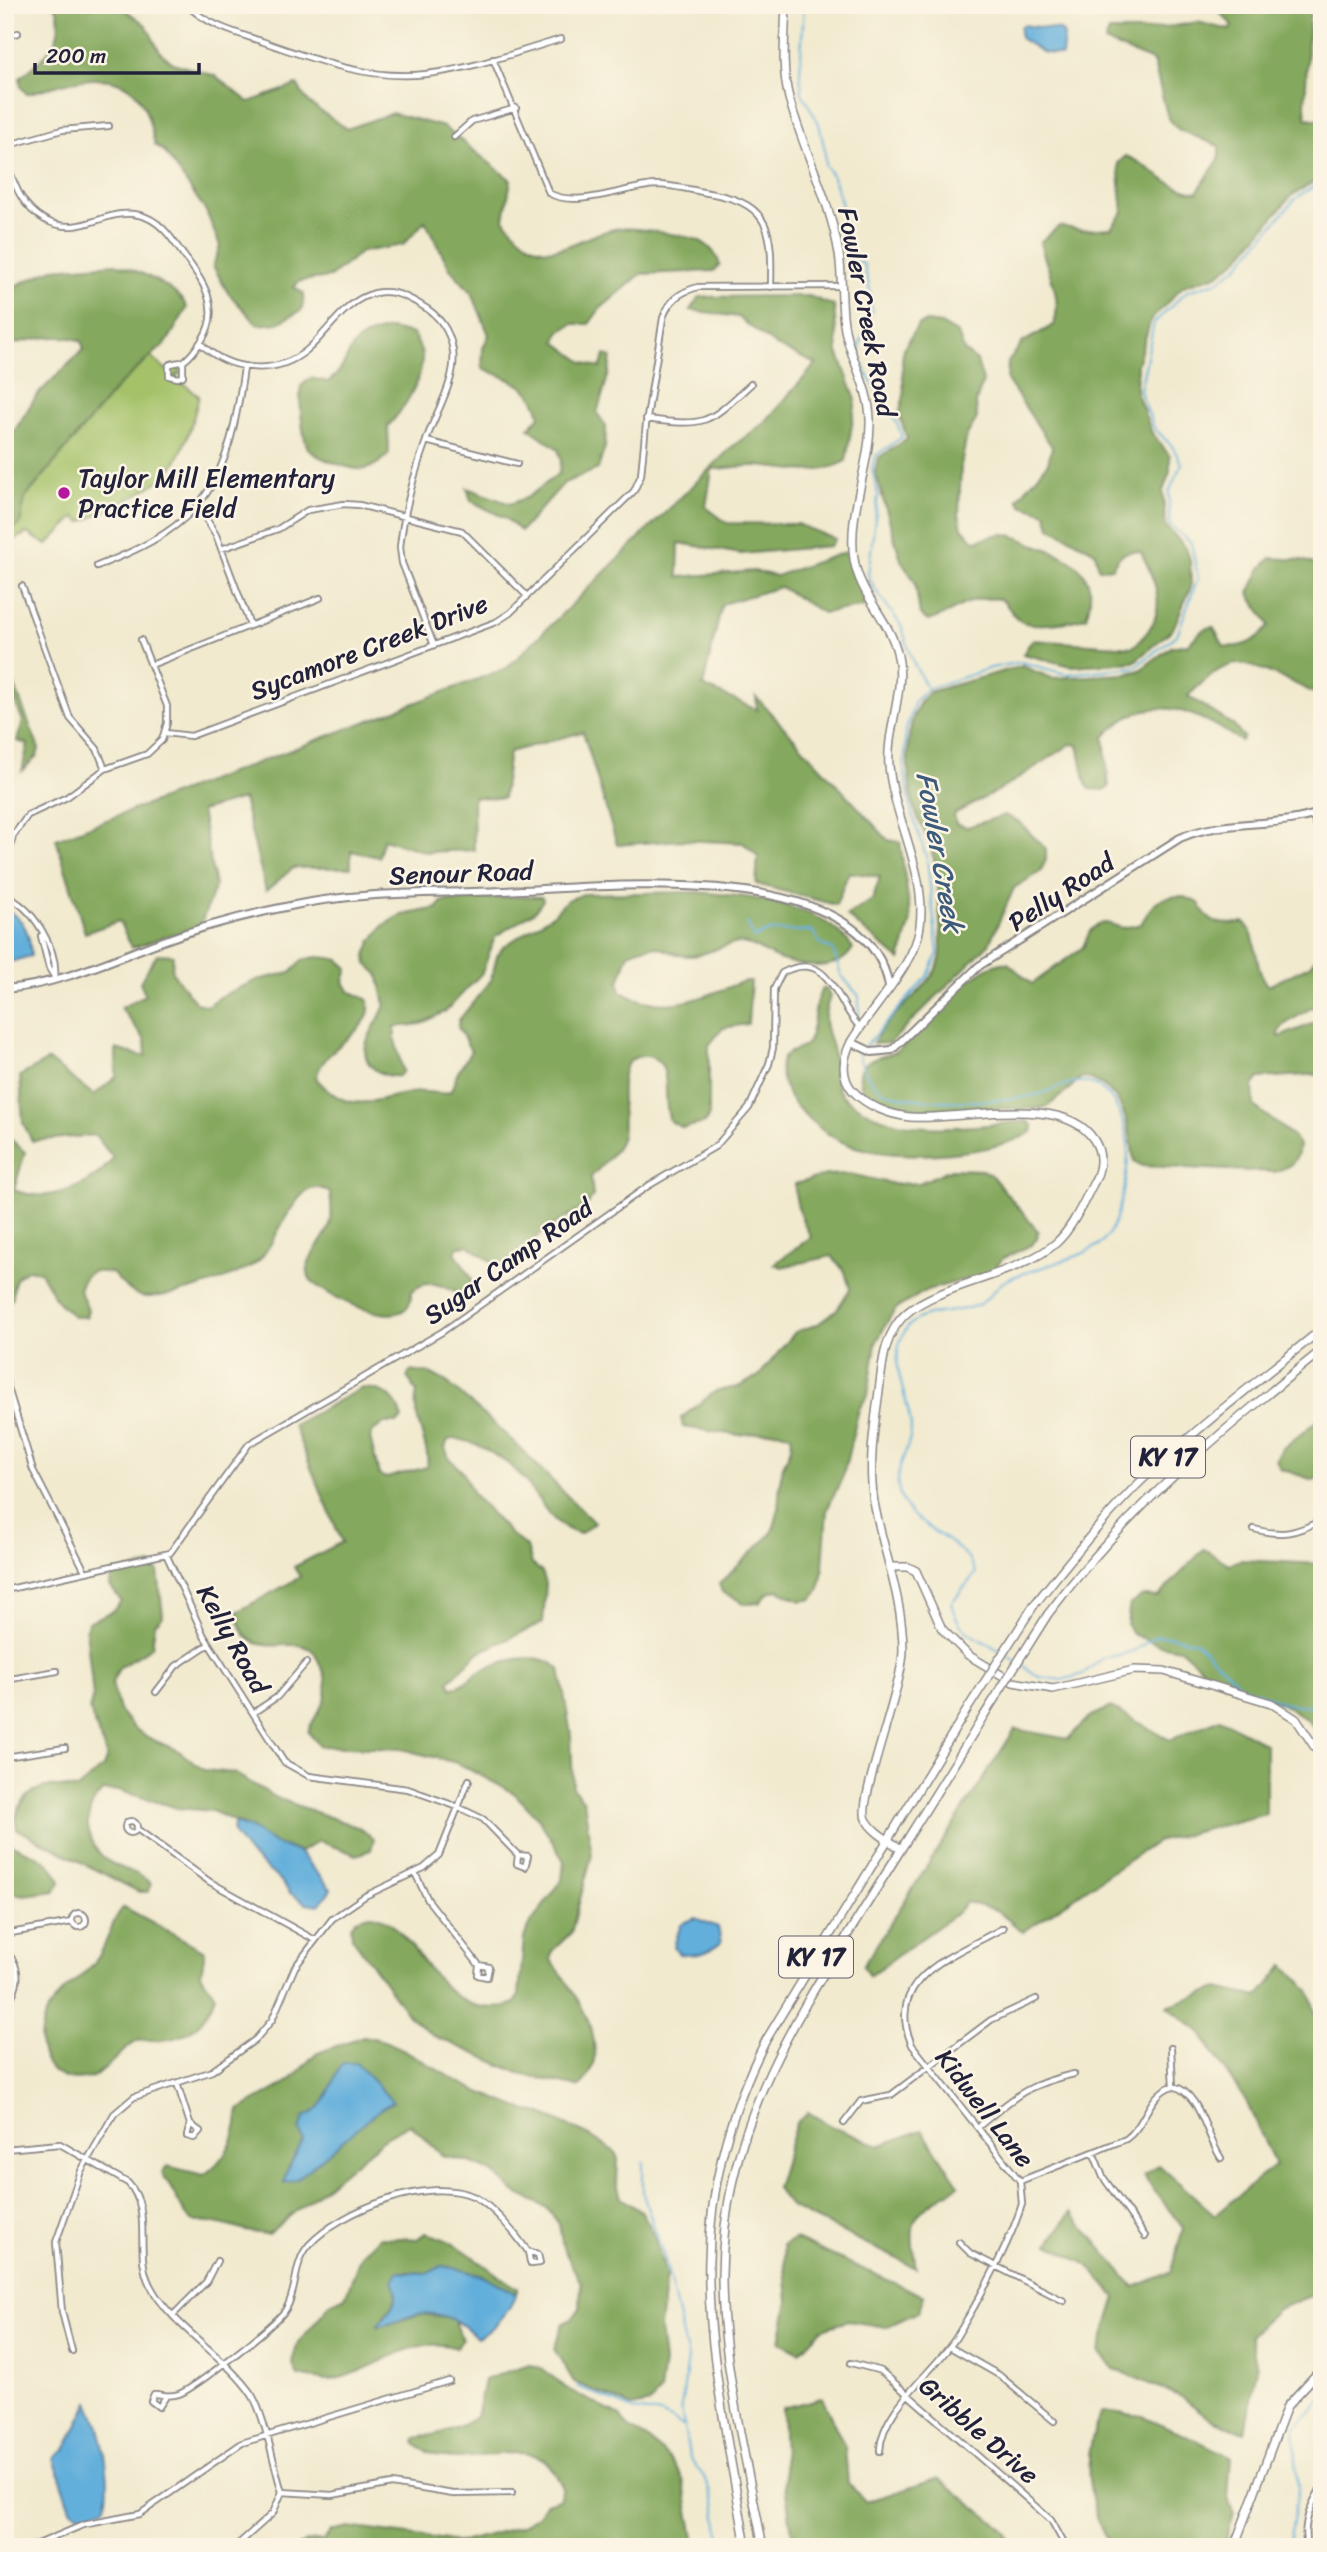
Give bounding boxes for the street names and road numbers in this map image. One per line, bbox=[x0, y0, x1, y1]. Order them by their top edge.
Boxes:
street label: Fowler Creek Road bbox=[824, 203, 910, 423]
street label: Sycamore Creek Drive bbox=[243, 580, 495, 714]
street label: Pelly Road bbox=[998, 839, 1126, 944]
street label: Senour Road bbox=[388, 847, 536, 898]
street label: Sugar Camp Road bbox=[413, 1184, 605, 1337]
road number: KY 17 bbox=[1131, 1436, 1205, 1478]
street label: Kelly Road bbox=[184, 1575, 283, 1705]
road number: KY 17 bbox=[779, 1936, 853, 1978]
street label: Kidwell Lane bbox=[923, 2038, 1047, 2178]
street label: Gribble Drive bbox=[908, 2364, 1050, 2496]

